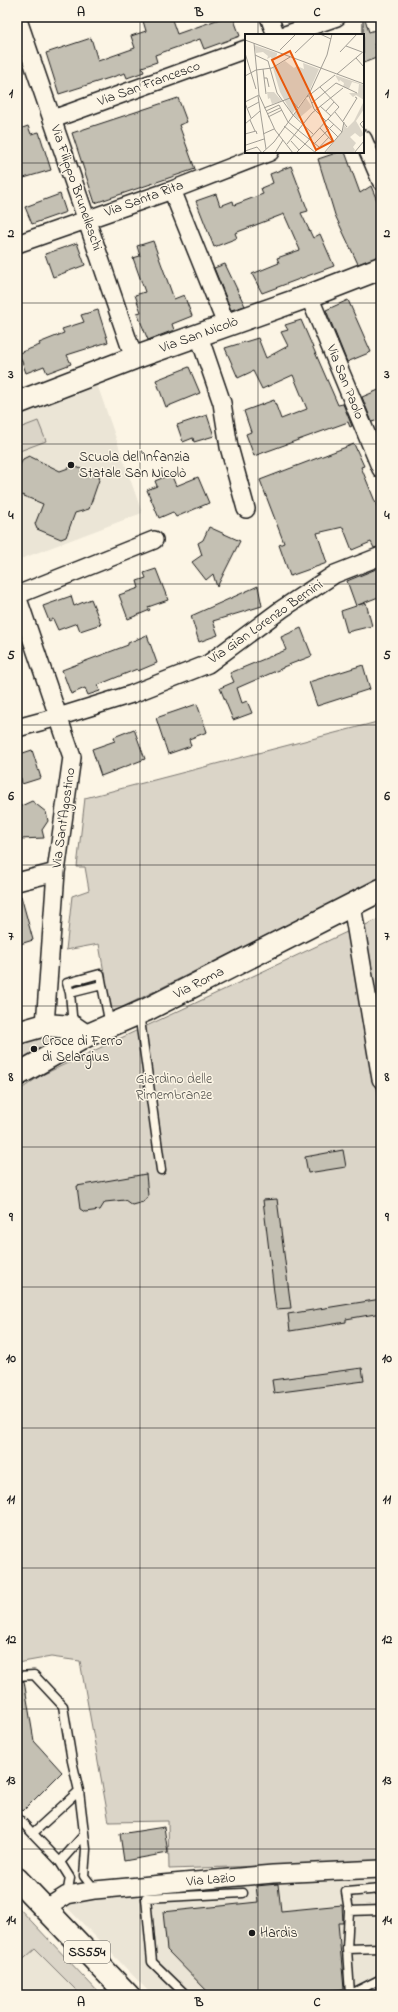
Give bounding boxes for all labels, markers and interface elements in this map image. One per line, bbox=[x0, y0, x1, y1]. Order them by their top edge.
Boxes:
text: A bbox=[77, 3, 85, 22]
text: B bbox=[194, 3, 204, 22]
text: C bbox=[313, 3, 321, 22]
inset map bbox=[245, 34, 364, 153]
street label: Via San Francesco bbox=[94, 56, 203, 113]
text: 1 bbox=[9, 84, 14, 103]
text: 1 bbox=[385, 84, 390, 103]
street label: Via Filippo Brunelleschi bbox=[44, 121, 107, 254]
street label: Via Santa Rita bbox=[101, 175, 186, 223]
text: 2 bbox=[7, 224, 15, 243]
text: 2 bbox=[383, 224, 391, 243]
street label: Via San Nicolò bbox=[156, 311, 241, 359]
street label: Via San Paolo bbox=[320, 340, 370, 423]
text: 3 bbox=[7, 365, 14, 384]
text: 3 bbox=[383, 365, 390, 384]
place label: Scuola dell'Infanzia Statale San Nicolò bbox=[79, 447, 190, 484]
marker: Scuola dell'Infanzia Statale San Nicolò bbox=[66, 460, 76, 470]
text: 4 bbox=[7, 506, 14, 525]
text: 4 bbox=[383, 506, 390, 525]
street label: Via Gian Lorenzo Bernini bbox=[204, 575, 328, 670]
text: 5 bbox=[7, 646, 15, 665]
text: 5 bbox=[383, 646, 391, 665]
street label: Via Sant'Agostino bbox=[46, 766, 82, 871]
text: 6 bbox=[7, 787, 14, 806]
text: 6 bbox=[383, 787, 390, 806]
text: 7 bbox=[8, 927, 14, 946]
text: 7 bbox=[384, 927, 390, 946]
street label: Via Roma bbox=[169, 961, 228, 1005]
place label: Croce di Ferro di Selargius bbox=[42, 1031, 123, 1069]
marker: Croce di Ferro di Selargius bbox=[29, 1044, 39, 1054]
text: 8 bbox=[8, 1068, 14, 1087]
text: 8 bbox=[384, 1068, 390, 1087]
park label: Giardino delle Rimembranze bbox=[136, 1069, 213, 1106]
text: 9 bbox=[8, 1208, 14, 1227]
text: 9 bbox=[384, 1208, 390, 1227]
text: 10 bbox=[6, 1349, 16, 1368]
text: 10 bbox=[382, 1349, 392, 1368]
text: 11 bbox=[7, 1490, 16, 1509]
text: 11 bbox=[383, 1490, 392, 1509]
text: 12 bbox=[6, 1630, 17, 1649]
text: 12 bbox=[382, 1630, 393, 1649]
text: 13 bbox=[6, 1771, 16, 1790]
text: 13 bbox=[382, 1771, 392, 1790]
street label: Via Lazio bbox=[185, 1867, 236, 1893]
text: 14 bbox=[6, 1911, 16, 1930]
text: 14 bbox=[382, 1911, 392, 1930]
place label: Hardis bbox=[260, 1923, 298, 1944]
marker: Hardis bbox=[247, 1928, 257, 1938]
road number: SS554 bbox=[64, 1941, 110, 1963]
text: A bbox=[77, 1993, 85, 2012]
text: B bbox=[194, 1993, 204, 2012]
text: C bbox=[313, 1993, 321, 2012]

